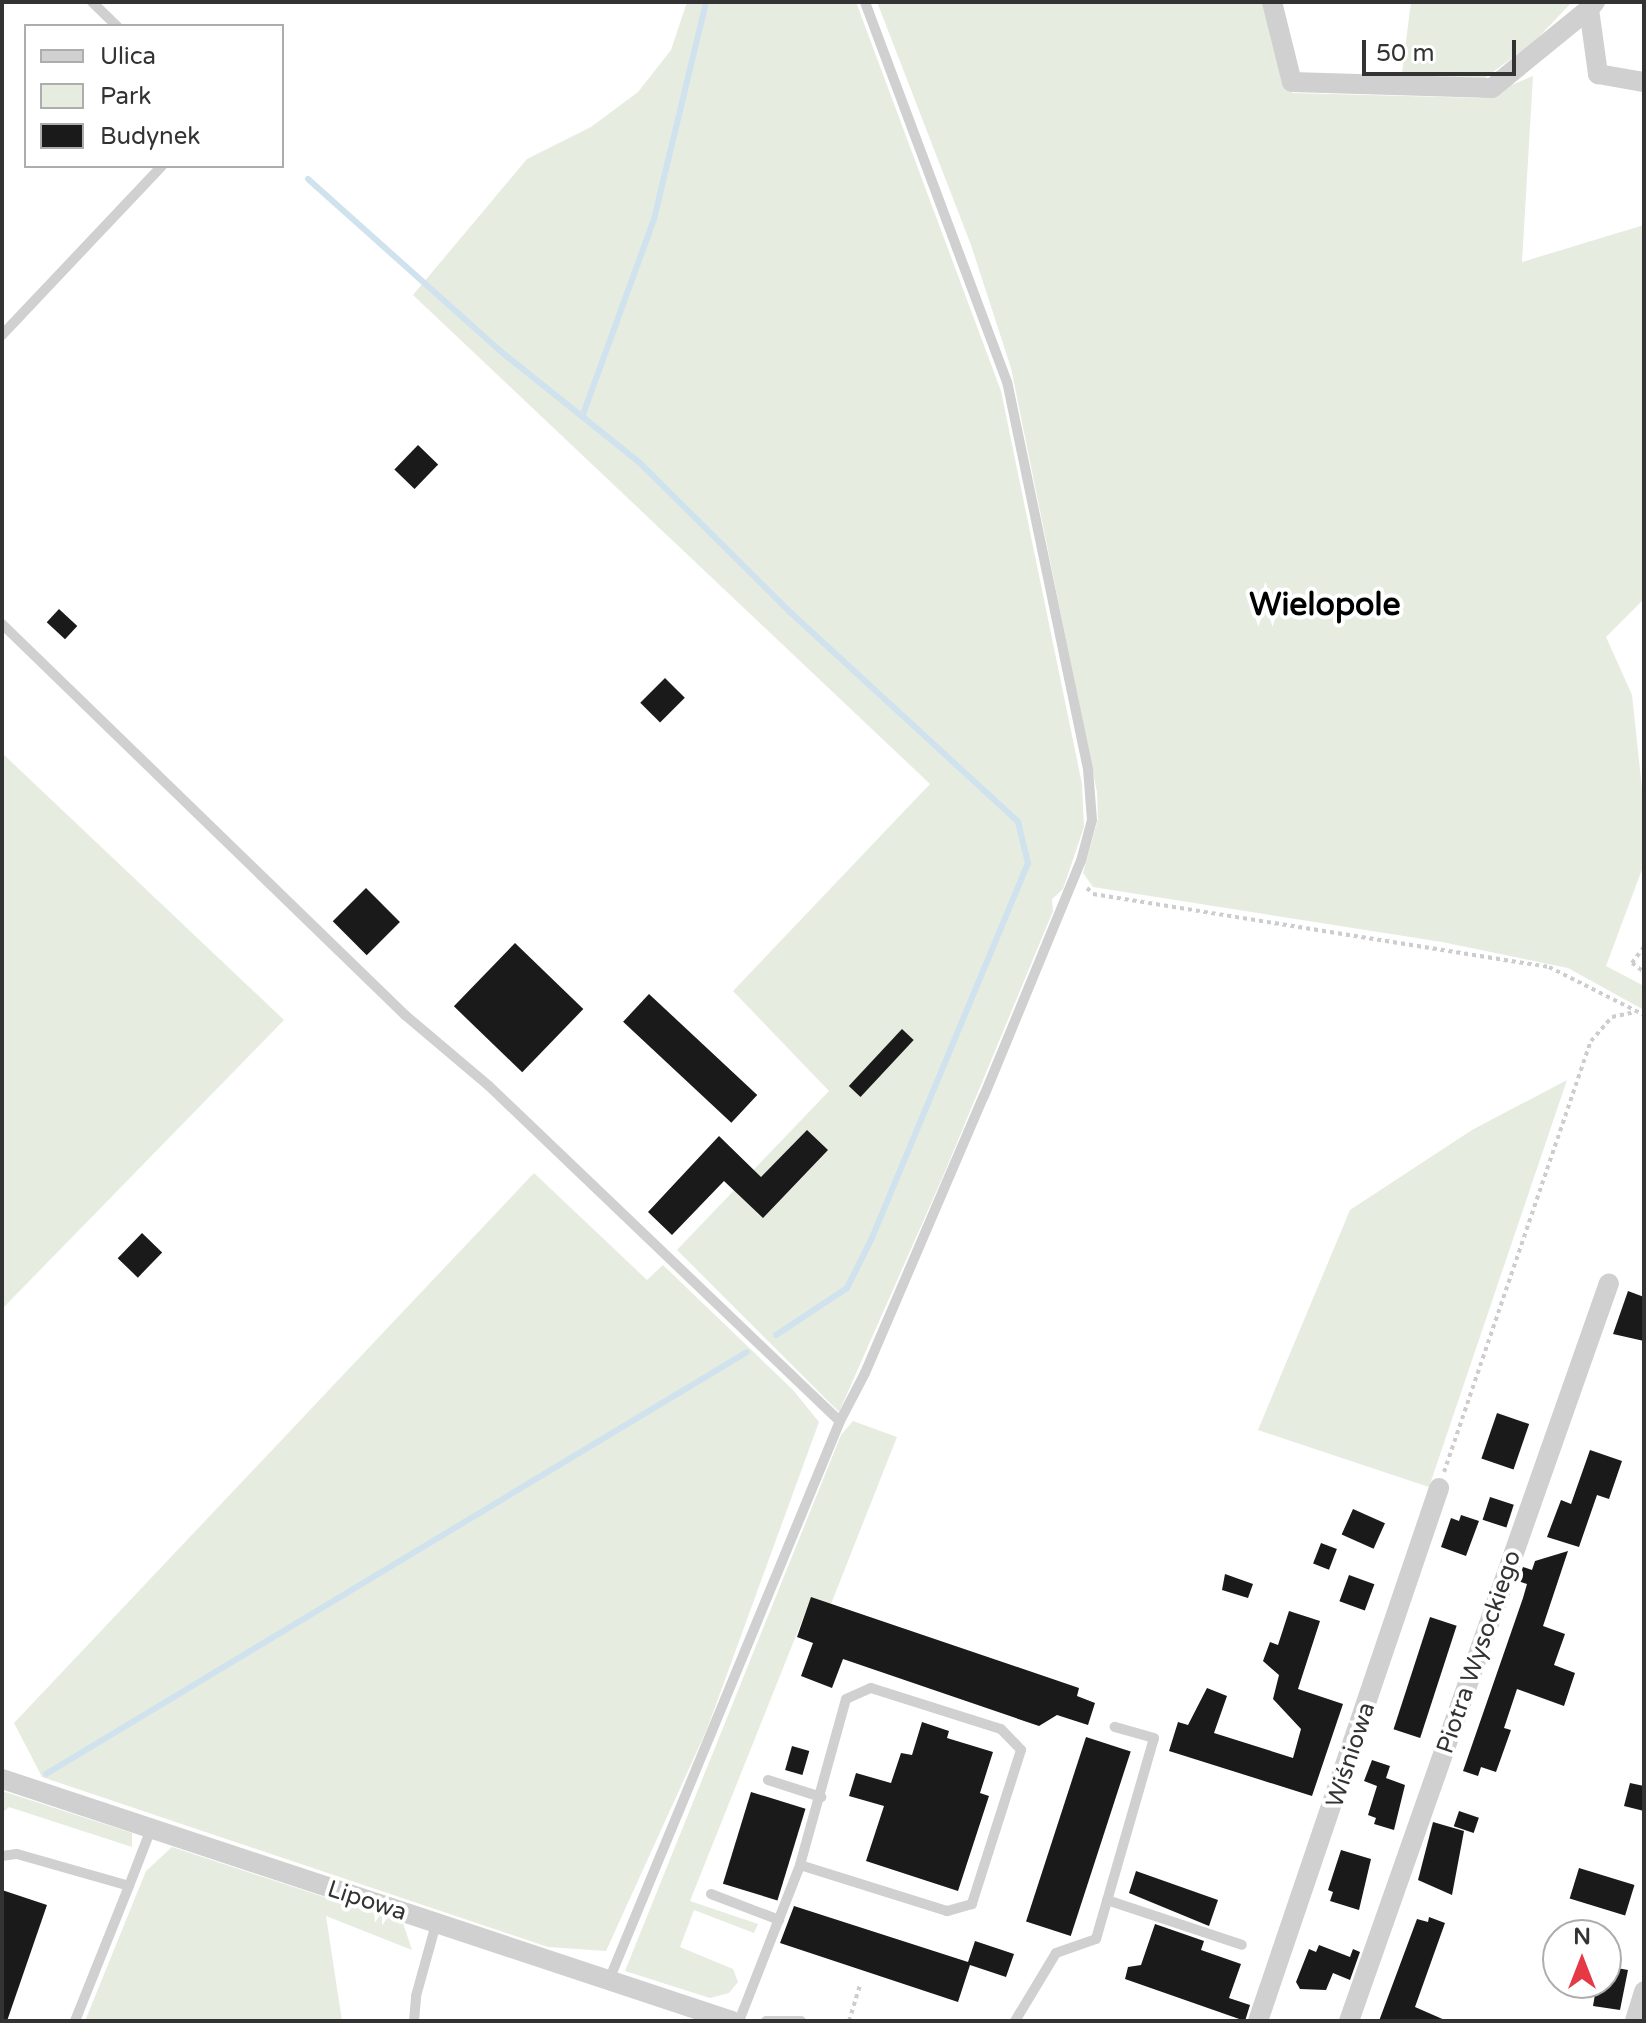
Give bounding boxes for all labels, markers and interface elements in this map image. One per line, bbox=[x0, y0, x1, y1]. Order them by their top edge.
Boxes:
legend bbox=[24, 24, 284, 168]
scale bar bbox=[1366, 24, 1520, 74]
text: 50 m bbox=[1376, 39, 1434, 68]
text: Ulica bbox=[100, 42, 156, 71]
text: Park bbox=[100, 82, 151, 111]
text: Budynek bbox=[100, 122, 200, 151]
district label: Wielopole bbox=[1249, 586, 1401, 624]
street label: Piotra Wysockiego bbox=[1431, 1547, 1527, 1757]
street label: Wiśniowa bbox=[1320, 1699, 1382, 1811]
street label: Lipowa bbox=[324, 1875, 410, 1927]
north arrow bbox=[1542, 1919, 1622, 1999]
text: N bbox=[1573, 1924, 1591, 1950]

